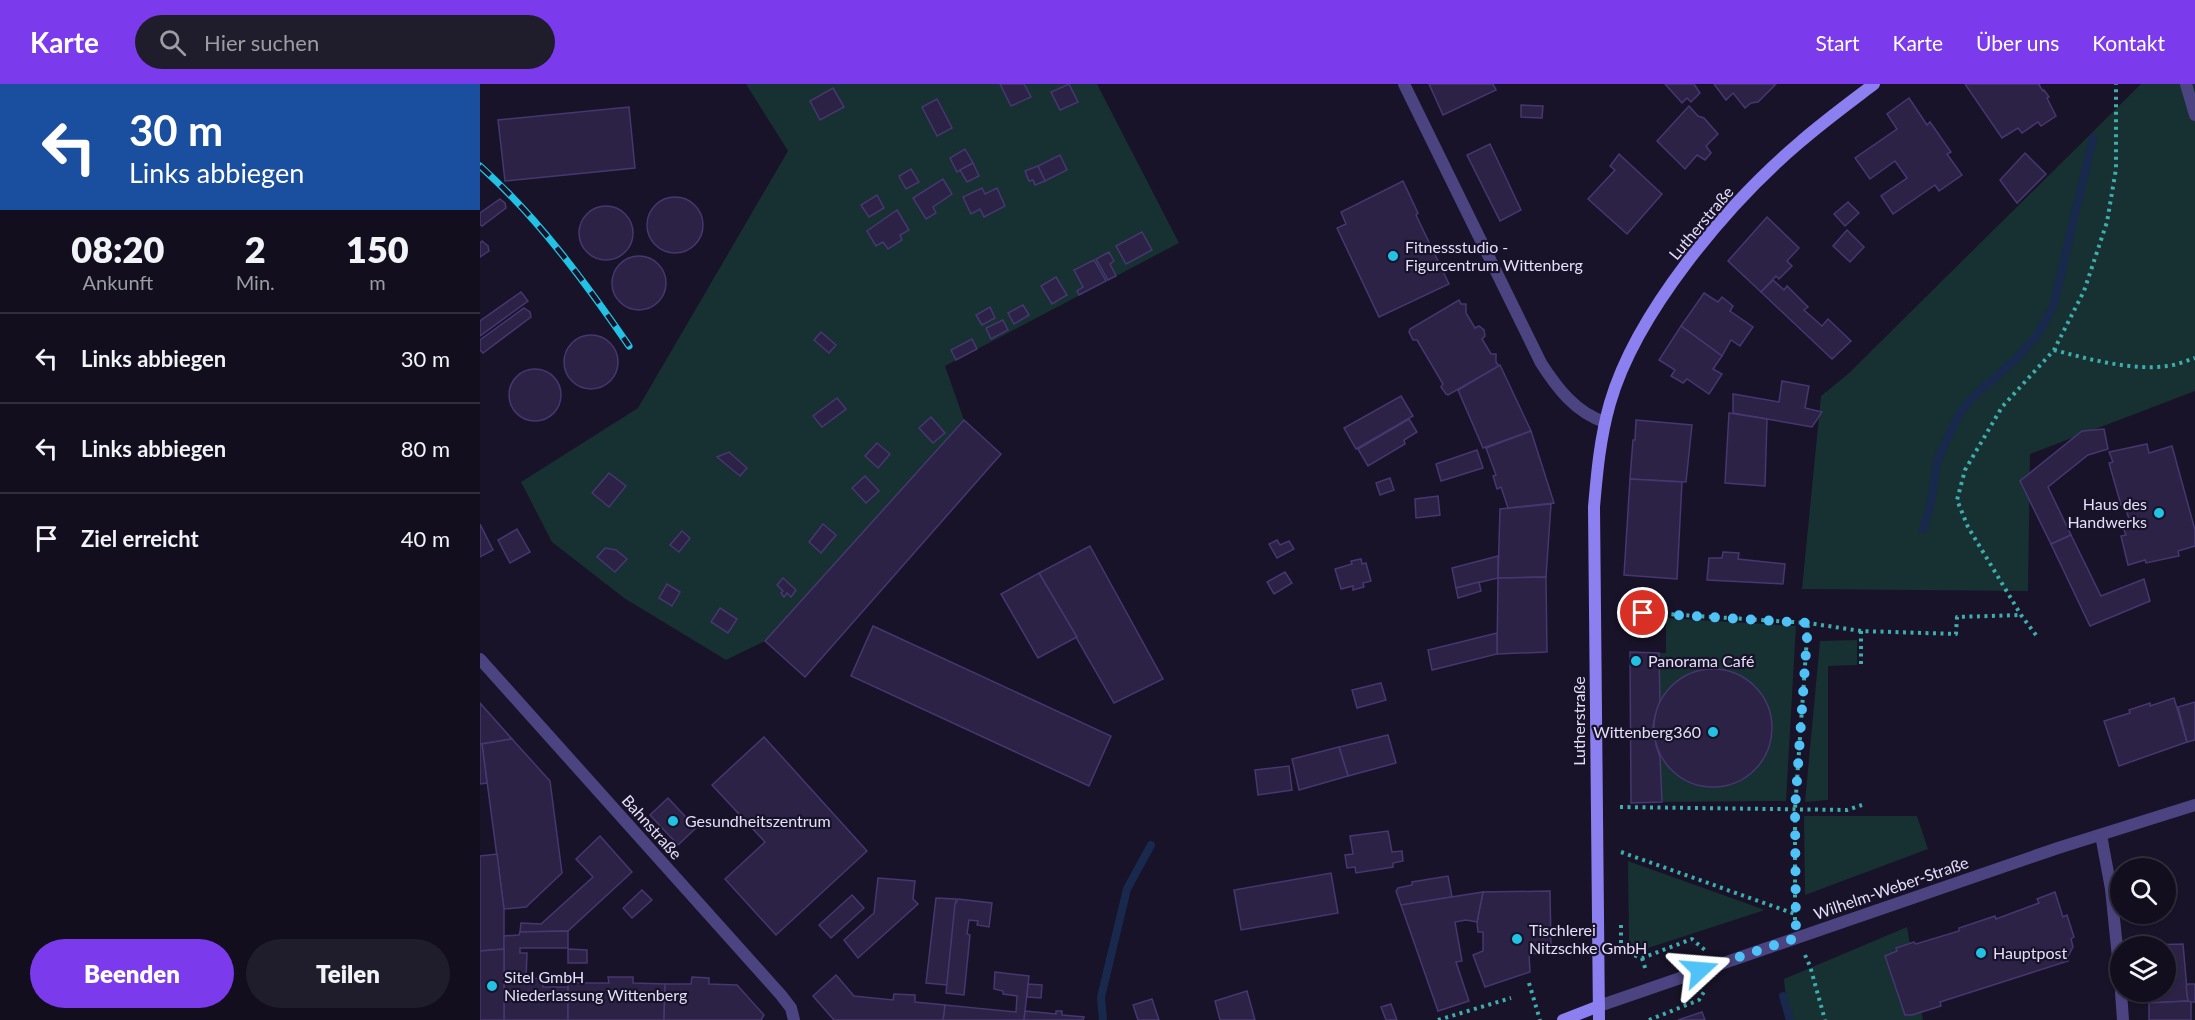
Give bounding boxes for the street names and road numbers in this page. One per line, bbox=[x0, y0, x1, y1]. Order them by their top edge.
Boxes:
street label: Lutherstraße bbox=[1665, 182, 1737, 263]
street label: Lutherstraße bbox=[1569, 676, 1588, 766]
street label: Bahnstraße bbox=[619, 791, 686, 863]
street label: Wilhelm-Weber-Straße bbox=[1811, 852, 1971, 923]

